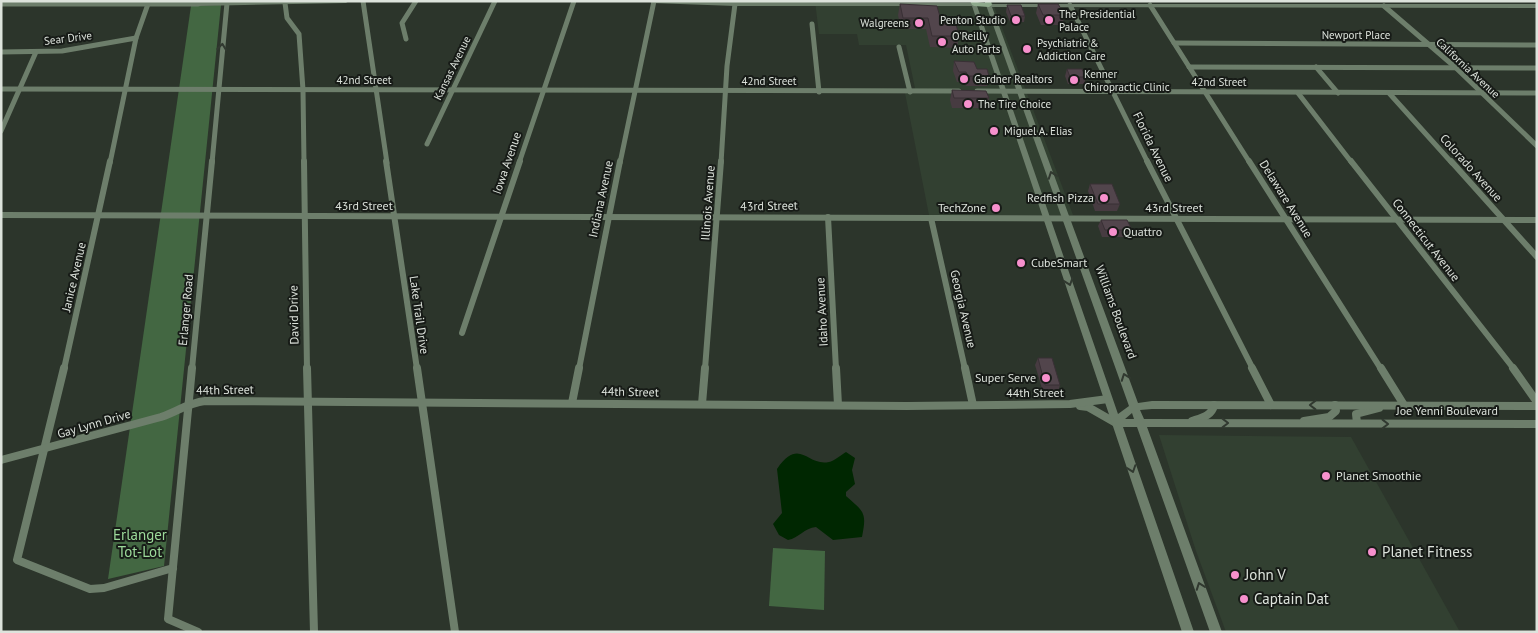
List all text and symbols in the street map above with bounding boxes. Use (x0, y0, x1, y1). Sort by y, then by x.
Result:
place label: The Presidential Palace (1059, 7, 1136, 34)
place label: Penton Studio (940, 13, 1006, 27)
marker: Penton Studio (1010, 14, 1022, 26)
marker: The Presidential Palace (1043, 14, 1055, 26)
place label: Walgreens (860, 16, 909, 30)
marker: Walgreens (913, 17, 925, 29)
street label: Sear Drive (43, 28, 93, 48)
street label: Newport Place (1322, 28, 1391, 42)
place label: O'Reilly Auto Parts (952, 29, 1001, 56)
street label: Kansas Avenue (430, 33, 474, 102)
street label: California Avenue (1433, 35, 1503, 101)
marker: O'Reilly Auto Parts (936, 36, 948, 48)
place label: Psychiatric & Addiction Care (1037, 36, 1106, 63)
one-way arrow (216, 42, 227, 50)
marker: Psychiatric & Addiction Care (1021, 43, 1033, 55)
place label: Kenner Chiropractic Clinic (1084, 67, 1170, 94)
place label: Gardner Realtors (974, 72, 1053, 86)
street label: 42nd Street (337, 73, 392, 87)
marker: Gardner Realtors (958, 73, 970, 85)
street label: 42nd Street (742, 74, 797, 88)
marker: Kenner Chiropractic Clinic (1068, 74, 1080, 86)
street label: 42nd Street (1192, 75, 1247, 89)
place label: The Tire Choice (978, 97, 1051, 111)
marker: The Tire Choice (962, 98, 974, 110)
street label: Florida Avenue (1130, 109, 1177, 184)
place label: Miguel A. Elias (1004, 124, 1073, 138)
marker: Miguel A. Elias (988, 125, 1000, 137)
street label: Iowa Avenue (489, 130, 524, 196)
street label: Colorado Avenue (1437, 131, 1506, 205)
street label: Delaware Avenue (1257, 157, 1316, 240)
street label: Indiana Avenue (585, 159, 616, 239)
street label: Illinois Avenue (697, 165, 718, 241)
one-way arrow (1048, 171, 1058, 180)
place label: Redfish Pizza (1027, 190, 1094, 205)
marker: Redfish Pizza (1098, 192, 1110, 204)
street label: Connecticut Avenue (1389, 195, 1463, 284)
street label: 43rd Street (740, 197, 798, 214)
street label: 43rd Street (335, 198, 393, 213)
place label: TechZone (938, 200, 986, 215)
street label: 43rd Street (1145, 200, 1203, 215)
marker: TechZone (990, 202, 1002, 214)
place label: Quattro (1123, 224, 1162, 239)
marker: Quattro (1107, 226, 1119, 238)
street label: Janice Avenue (58, 241, 89, 314)
place label: CubeSmart (1031, 255, 1087, 270)
marker: CubeSmart (1015, 257, 1027, 269)
street label: Williams Boulevard (1093, 263, 1140, 361)
street label: Georgia Avenue (947, 268, 980, 349)
street label: Erlanger Road (175, 274, 196, 346)
street label: Lake Trail Drive (407, 275, 432, 355)
street label: Idaho Avenue (812, 277, 831, 347)
one-way arrow (1063, 278, 1073, 286)
street label: David Drive (285, 285, 302, 345)
place label: Super Serve (975, 370, 1036, 385)
marker: Super Serve (1040, 372, 1052, 384)
one-way arrow (1121, 373, 1131, 382)
street label: 44th Street (196, 381, 254, 398)
street label: 44th Street (601, 383, 659, 400)
street label: 44th Street (1006, 385, 1064, 400)
one-way arrow (1309, 400, 1316, 410)
street label: Joe Yenni Boulevard (1395, 403, 1498, 418)
street label: Gay Lynn Drive (55, 406, 132, 441)
one-way arrow (1222, 418, 1230, 428)
one-way arrow (1382, 419, 1390, 429)
one-way arrow (1126, 465, 1136, 473)
place label: Planet Smoothie (1336, 468, 1421, 483)
marker: Planet Smoothie (1320, 470, 1332, 482)
park label: Erlanger Tot-Lot (113, 525, 167, 561)
place label: Planet Fitness (1382, 542, 1472, 561)
marker: Planet Fitness (1366, 546, 1378, 558)
place label: John V (1244, 565, 1286, 584)
marker: John V (1229, 569, 1241, 581)
one-way arrow (1196, 582, 1206, 591)
place label: Captain Dat (1254, 589, 1329, 608)
marker: Captain Dat (1238, 593, 1250, 605)

